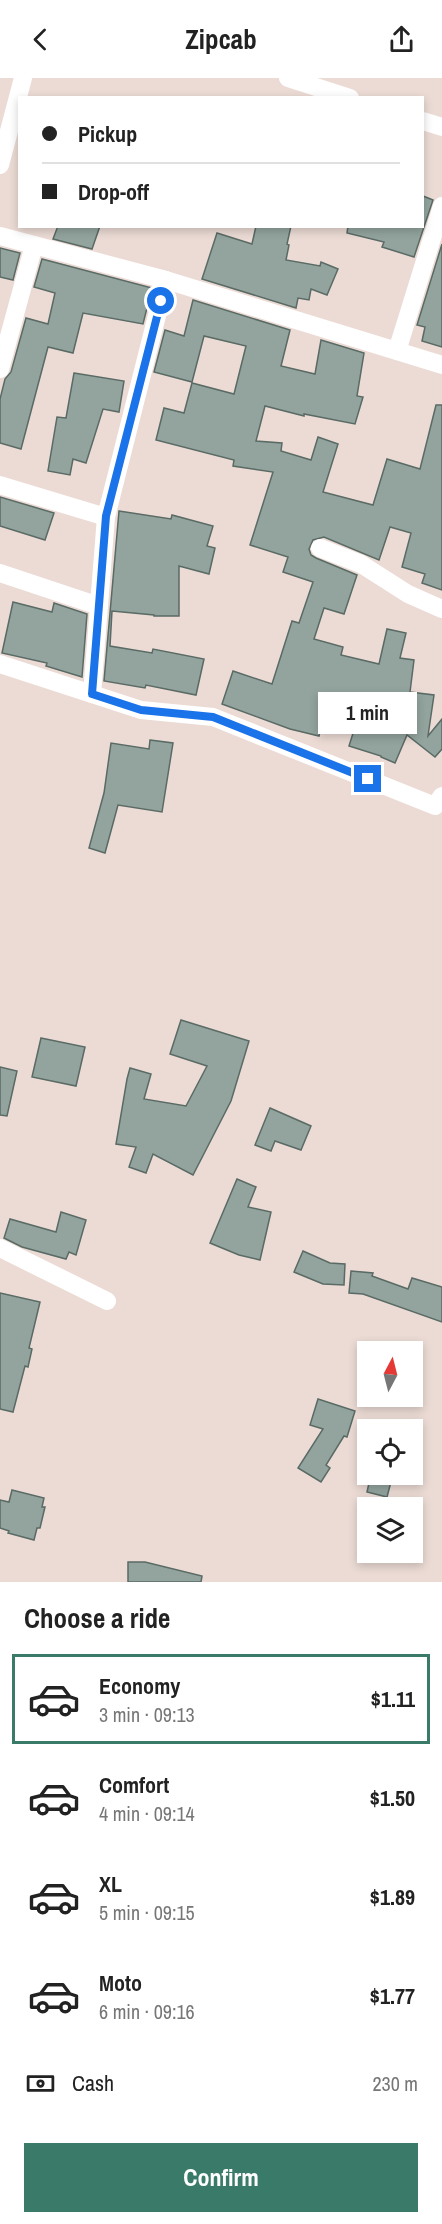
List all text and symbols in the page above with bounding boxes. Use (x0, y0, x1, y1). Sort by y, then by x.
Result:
text: Zipcab (185, 21, 257, 57)
icon: back (24, 23, 57, 56)
icon: share (385, 23, 418, 56)
text: Pickup (78, 119, 137, 149)
text: Drop-off (78, 177, 149, 207)
route start (147, 287, 174, 314)
callout: 1 min (318, 692, 418, 734)
text: 1 min (346, 699, 389, 726)
route end (354, 765, 381, 792)
north arrow (357, 1341, 423, 1407)
map controls (357, 1341, 423, 1563)
button: locate (357, 1419, 423, 1485)
button: layers (357, 1497, 423, 1563)
text: Choose a ride (24, 1600, 170, 1636)
text: Economy (99, 1671, 180, 1701)
icon: car (27, 1672, 81, 1726)
text: $1.11 (371, 1684, 415, 1714)
text: 3 min · 09:13 (99, 1701, 195, 1728)
text: Comfort (99, 1770, 169, 1800)
icon: car (27, 1771, 81, 1825)
text: $1.50 (370, 1783, 415, 1813)
text: 4 min · 09:14 (99, 1800, 195, 1827)
text: XL (99, 1869, 122, 1899)
icon: car (27, 1870, 81, 1924)
text: $1.89 (370, 1882, 415, 1912)
text: 5 min · 09:15 (99, 1899, 195, 1926)
text: Moto (99, 1968, 142, 1998)
icon: car (27, 1969, 81, 2023)
text: $1.77 (370, 1981, 415, 2011)
text: 6 min · 09:16 (99, 1998, 195, 2025)
icon: cash (24, 2067, 57, 2100)
text: Cash (72, 2068, 114, 2098)
text: 230 m (372, 2070, 418, 2097)
button: Confirm (24, 2143, 418, 2212)

